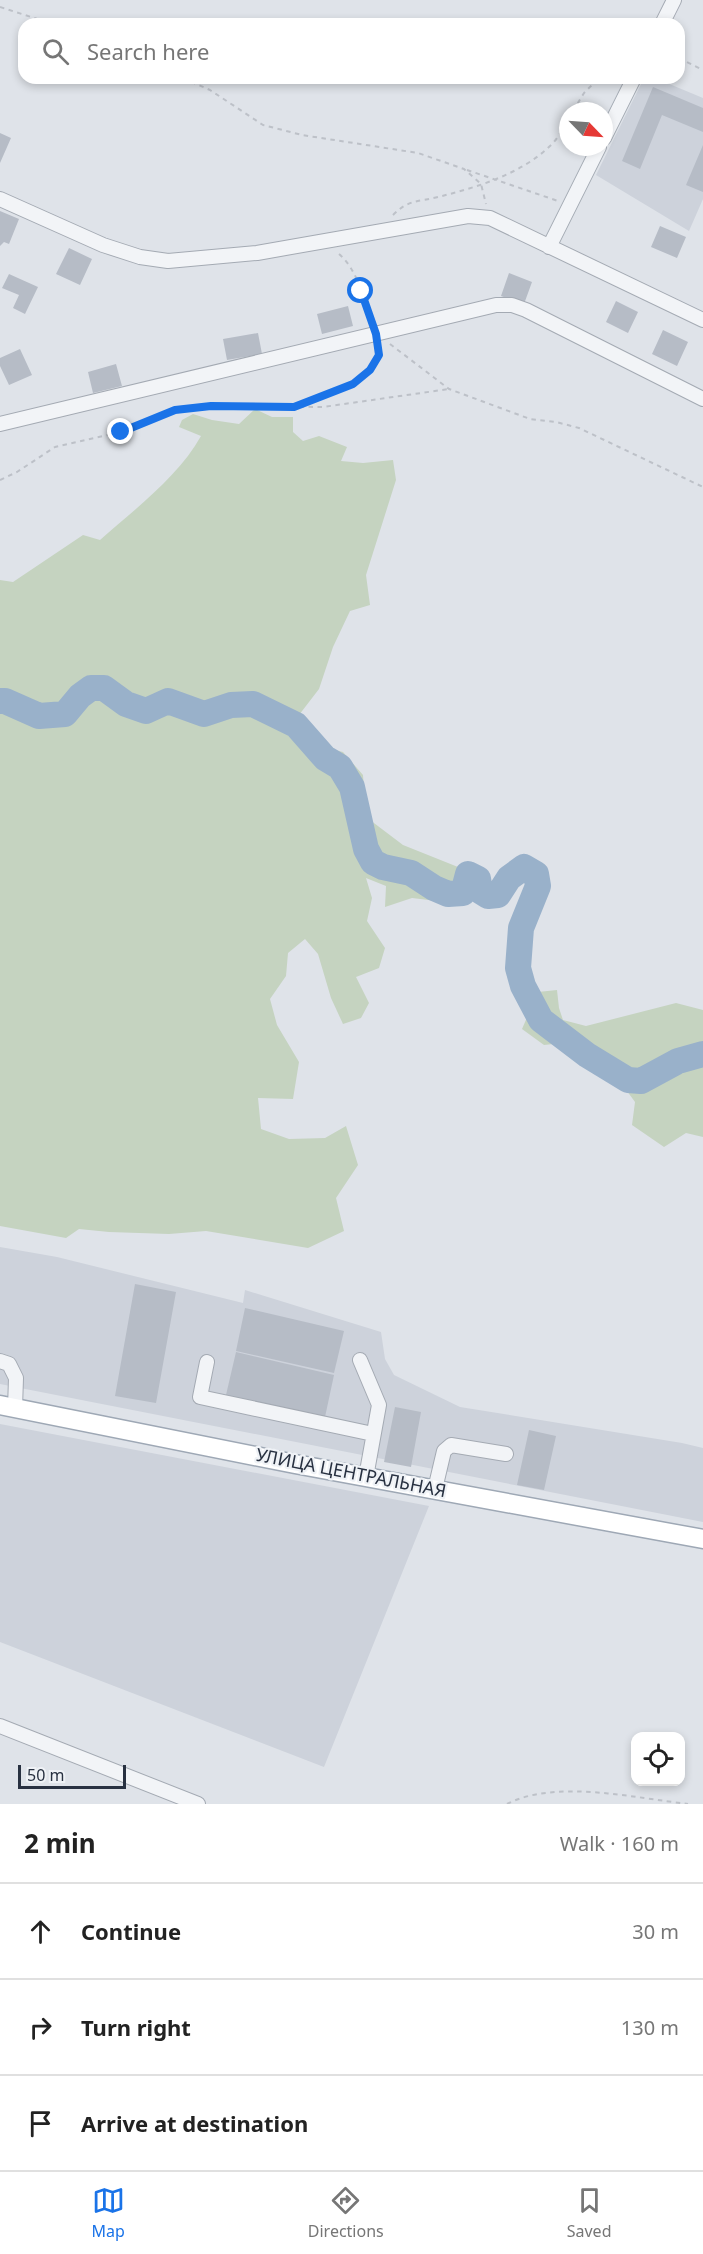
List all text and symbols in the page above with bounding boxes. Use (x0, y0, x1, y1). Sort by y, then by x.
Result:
search box (18, 18, 685, 84)
icon: search (39, 35, 72, 68)
text: Search here (87, 36, 209, 66)
north arrow (559, 102, 613, 156)
route start (347, 277, 373, 303)
route end (107, 418, 133, 444)
street label: УЛИЦА ЦЕНТРАЛЬНАЯ (254, 1442, 448, 1502)
map controls (631, 1732, 685, 1786)
button: locate (631, 1732, 685, 1786)
scale bar (18, 1762, 126, 1790)
text: 50 m (27, 1764, 64, 1786)
text: 2 min (24, 1825, 96, 1861)
text: Walk · 160 m (560, 1830, 679, 1857)
icon: ahead (24, 1915, 57, 1948)
text: Continue (81, 1916, 181, 1946)
text: 30 m (632, 1918, 679, 1945)
icon: right (24, 2011, 57, 2044)
text: Turn right (81, 2012, 191, 2042)
text: 130 m (621, 2014, 679, 2041)
icon: arrive (24, 2107, 57, 2140)
text: Arrive at destination (81, 2108, 308, 2138)
tab: Map (91, 2184, 125, 2242)
tab: Directions (308, 2184, 384, 2242)
tab: Saved (567, 2184, 611, 2242)

